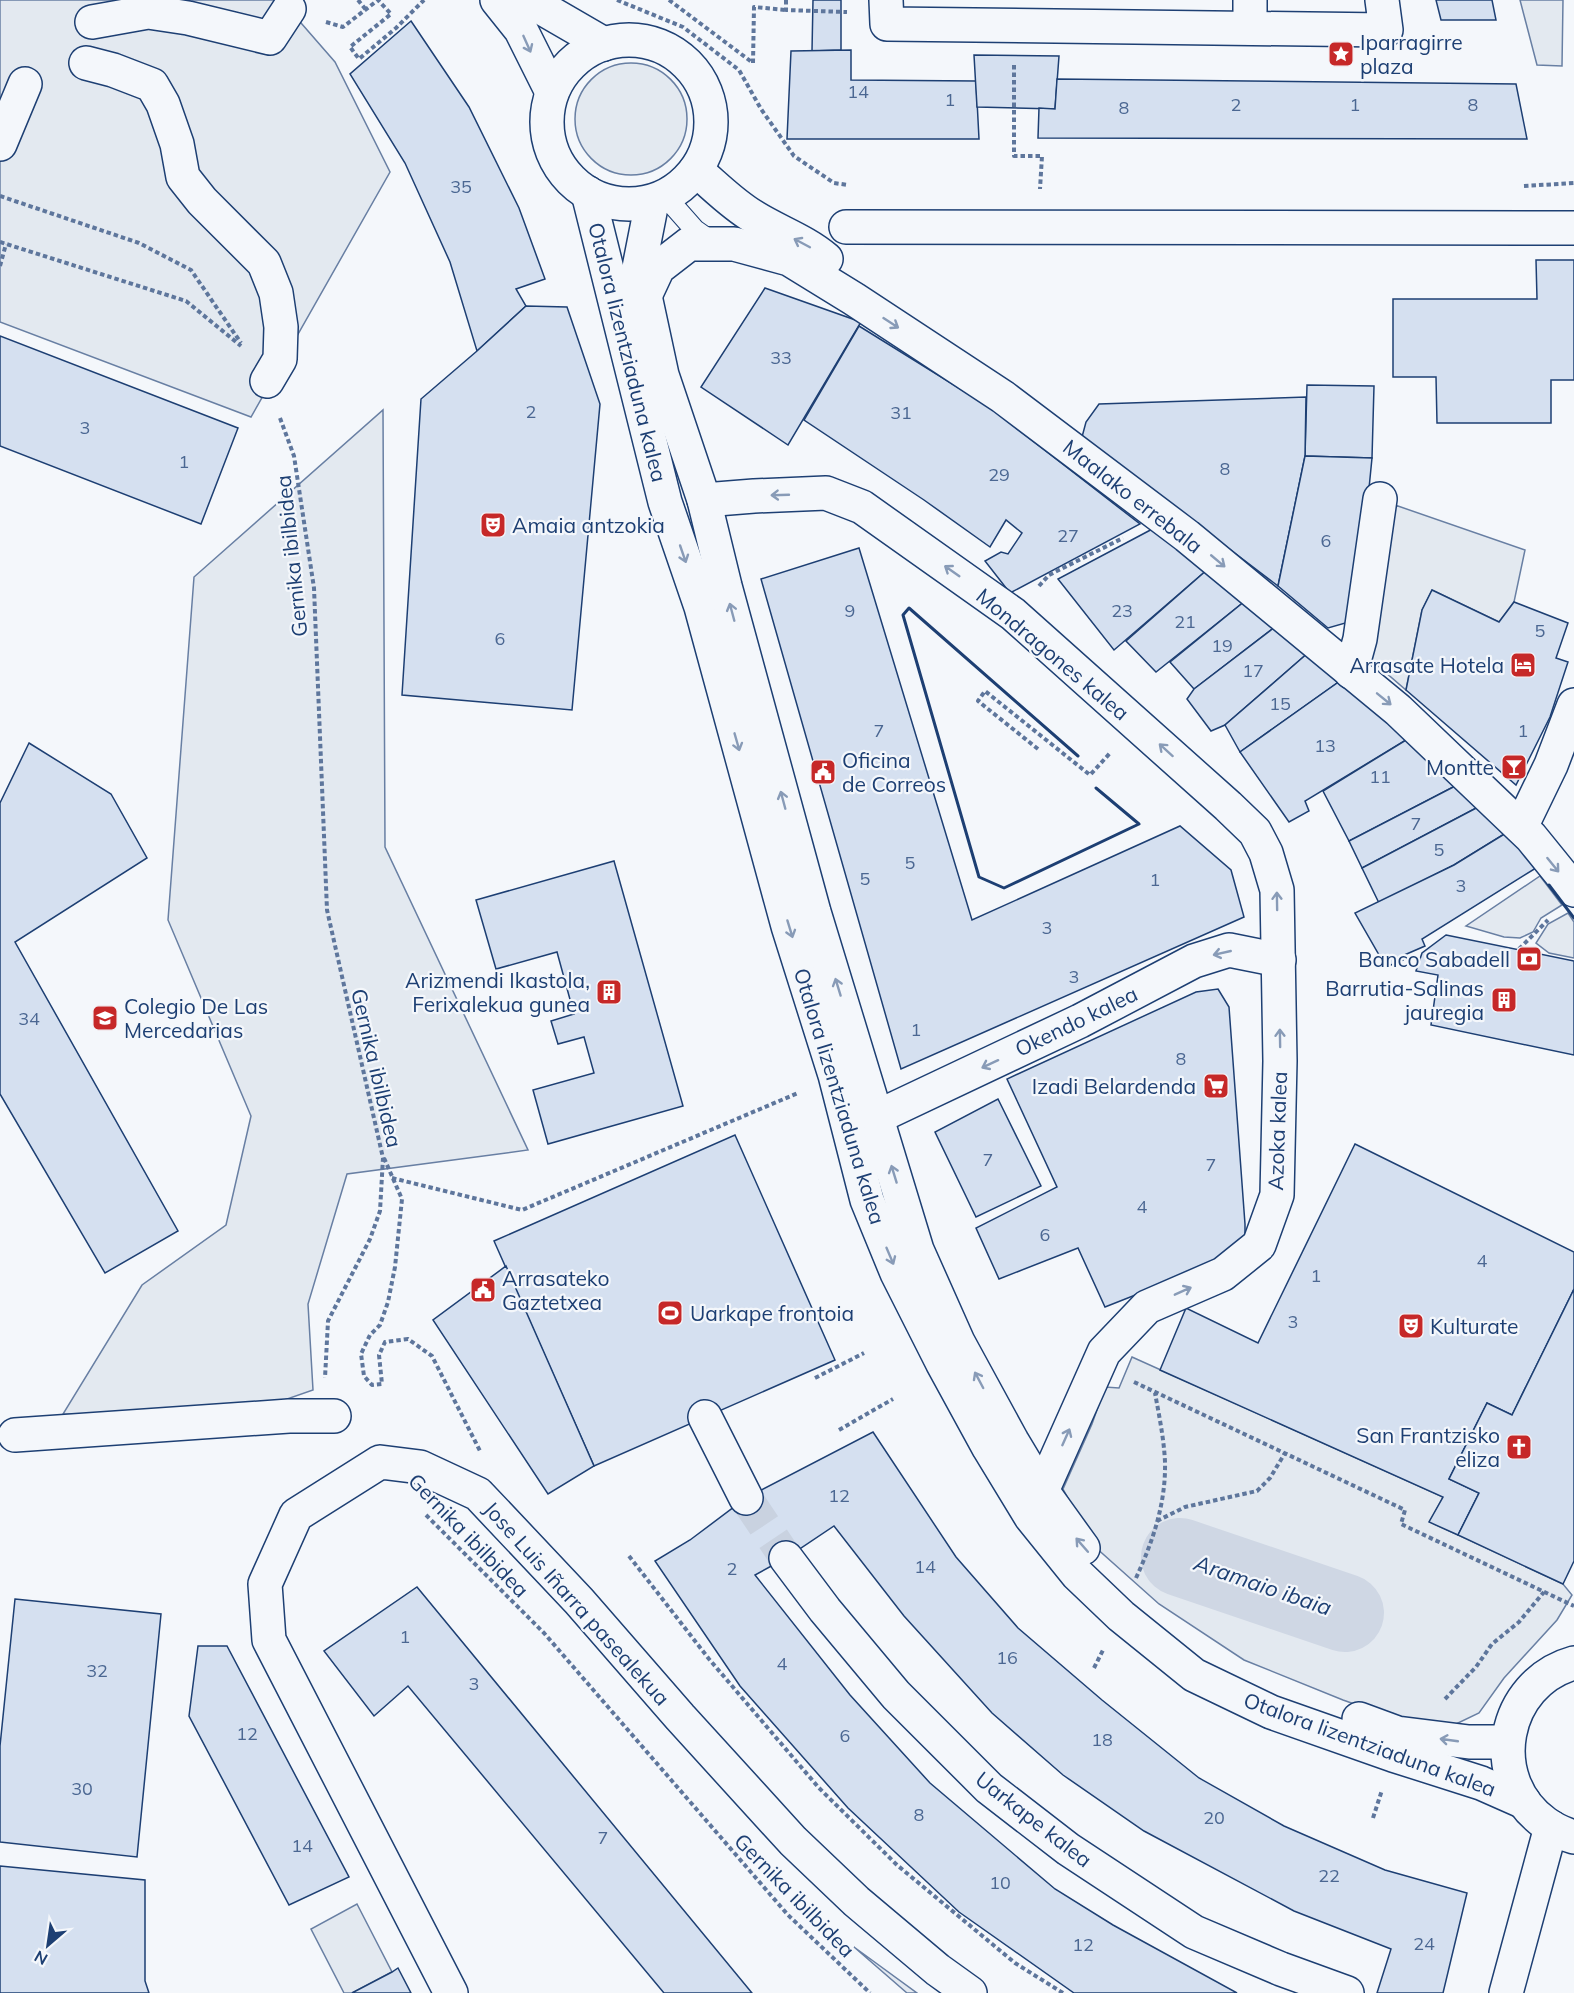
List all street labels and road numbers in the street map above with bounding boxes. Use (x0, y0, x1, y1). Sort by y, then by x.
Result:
street label: Otalora lizentziaduna kalea (583, 220, 673, 484)
street label: Maalako errebala (1058, 434, 1208, 558)
street label: Gernika ibilbidea (270, 474, 312, 638)
street label: Mondragones kalea (971, 582, 1135, 726)
street label: Otalora lizentziaduna kalea (789, 965, 891, 1227)
street label: Okendo kalea (1011, 980, 1141, 1062)
street label: Gernika ibilbidea (346, 986, 408, 1150)
street label: Azoka kalea (1262, 1071, 1292, 1191)
street label: Gernika ibilbidea (403, 1468, 535, 1602)
street label: Jose Luis Iñarra pasealekua (478, 1496, 676, 1710)
street label: Otalora lizentziaduna kalea (1240, 1686, 1500, 1802)
street label: Uarkape kalea (971, 1765, 1097, 1873)
street label: Gernika ibilbidea (729, 1828, 861, 1962)

